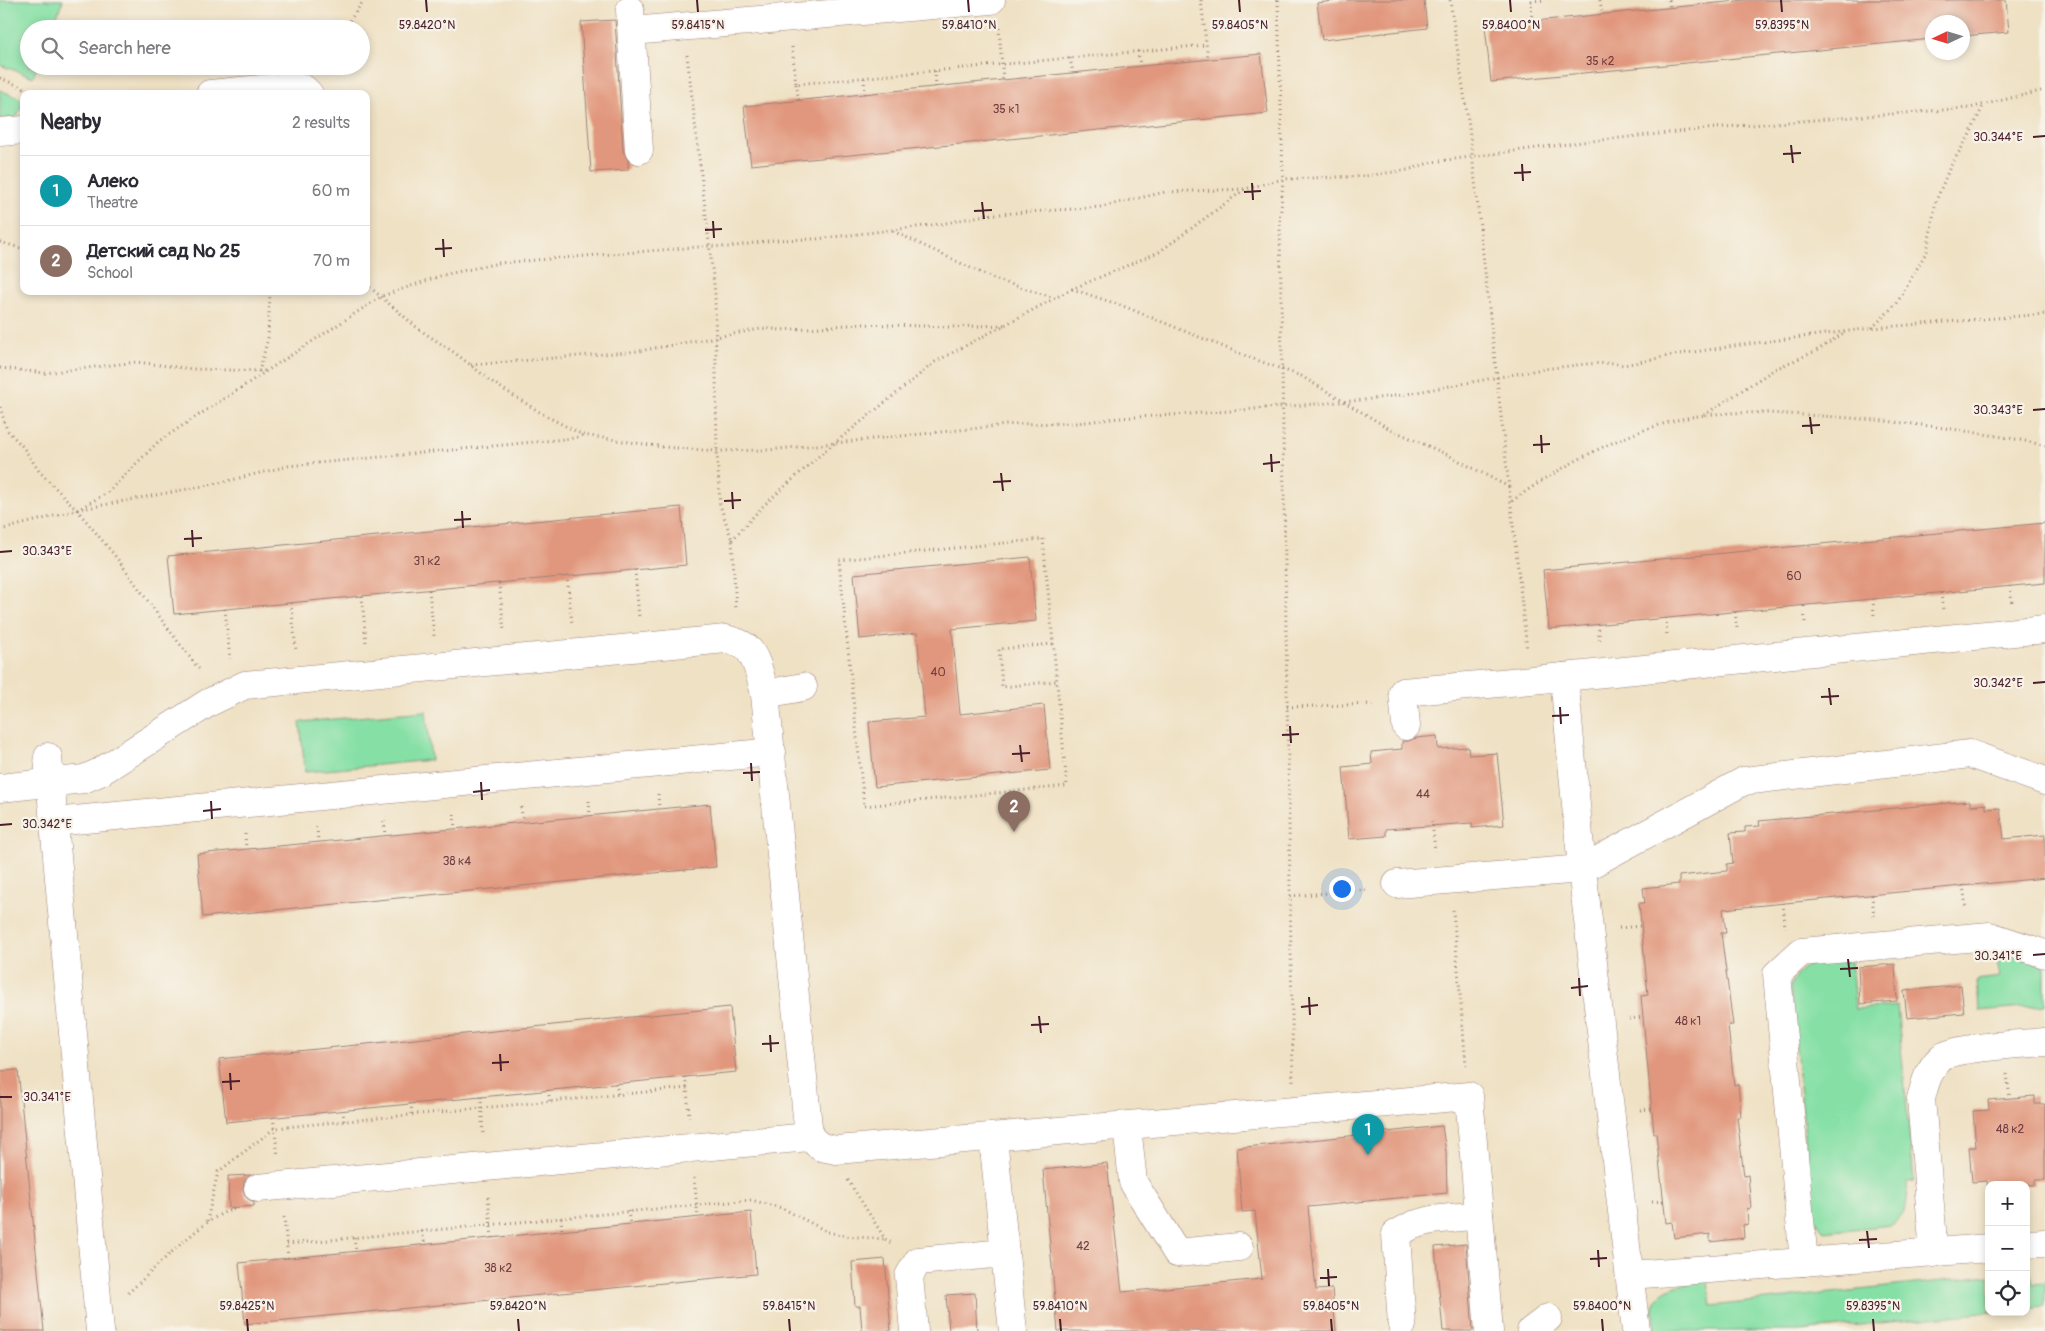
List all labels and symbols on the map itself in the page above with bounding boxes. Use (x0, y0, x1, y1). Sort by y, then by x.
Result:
north arrow (1925, 15, 1970, 60)
text: 59.8420°N (399, 18, 455, 33)
text: 59.8415°N (672, 18, 724, 33)
text: 59.8410°N (942, 18, 996, 33)
text: 59.8405°N (1212, 18, 1268, 33)
text: 59.8400°N (1482, 18, 1540, 33)
text: 59.8395°N (1755, 18, 1809, 33)
house number: 35 к2 (1586, 54, 1615, 69)
house number: 35 к1 (993, 102, 1019, 117)
text: 30.344°E (1973, 130, 2023, 145)
text: 30.343°E (1973, 403, 2023, 418)
text: 30.343°E (22, 544, 72, 559)
house number: 31 к2 (414, 554, 441, 569)
house number: 60 (1786, 569, 1802, 584)
house number: 40 (930, 665, 946, 680)
text: 30.342°E (1973, 676, 2023, 691)
house number: 44 (1416, 787, 1430, 802)
pin: 2 (998, 791, 1030, 832)
text: 30.342°E (22, 817, 72, 832)
house number: 38 к4 (443, 854, 471, 869)
your location (1329, 876, 1355, 902)
text: 30.341°E (1974, 949, 2022, 964)
house number: 48 к1 (1675, 1014, 1701, 1029)
text: 30.341°E (23, 1090, 71, 1105)
pin: 1 (1352, 1114, 1384, 1155)
house number: 48 к2 (1996, 1122, 2025, 1137)
house number: 42 (1076, 1239, 1090, 1254)
house number: 38 к2 (484, 1261, 512, 1276)
text: 59.8425°N (220, 1299, 274, 1314)
text: 59.8420°N (490, 1299, 546, 1314)
text: 59.8415°N (763, 1299, 815, 1314)
text: 59.8410°N (1033, 1299, 1087, 1314)
text: 59.8405°N (1303, 1299, 1359, 1314)
text: 59.8400°N (1573, 1299, 1631, 1314)
text: 59.8395°N (1846, 1299, 1900, 1314)

